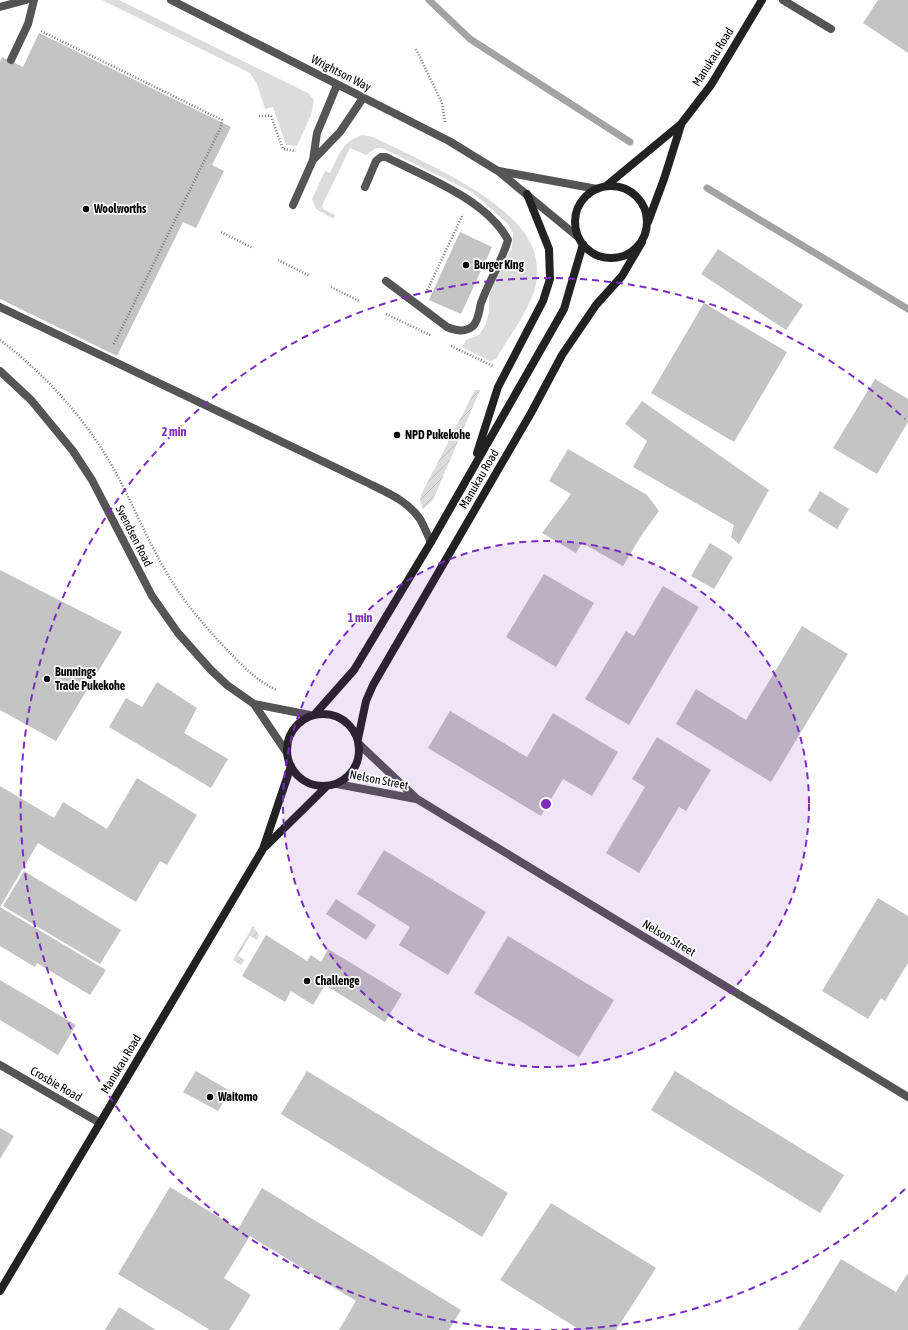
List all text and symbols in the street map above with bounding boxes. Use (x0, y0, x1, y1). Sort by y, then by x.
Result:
street label: Manukau Road (689, 25, 737, 89)
street label: Wrightson Way (309, 52, 373, 94)
place label: Woolworths (93, 202, 147, 216)
marker: Woolworths (81, 204, 91, 214)
place label: Burger King (474, 258, 525, 272)
marker: Burger King (461, 260, 471, 270)
text: 2 min (162, 425, 186, 439)
place label: NPD Pukekohe (405, 428, 471, 442)
marker: NPD Pukekohe (392, 430, 402, 440)
street label: Manukau Road (456, 447, 502, 511)
street label: Svendsen Road (113, 503, 155, 569)
text: 1 min (348, 611, 372, 625)
place label: Bunnings Trade Pukekohe (55, 665, 126, 693)
marker: Bunnings Trade Pukekohe (42, 674, 52, 684)
street label: Nelson Street (349, 767, 410, 793)
centre of rings (539, 797, 553, 811)
street label: Nelson Street (640, 917, 699, 960)
place label: Challenge (315, 974, 360, 988)
marker: Challenge (302, 976, 312, 986)
street label: Manukau Road (98, 1032, 144, 1096)
street label: Crosbie Road (28, 1064, 84, 1104)
place label: Waitomo (217, 1090, 258, 1104)
marker: Waitomo (205, 1092, 215, 1102)

